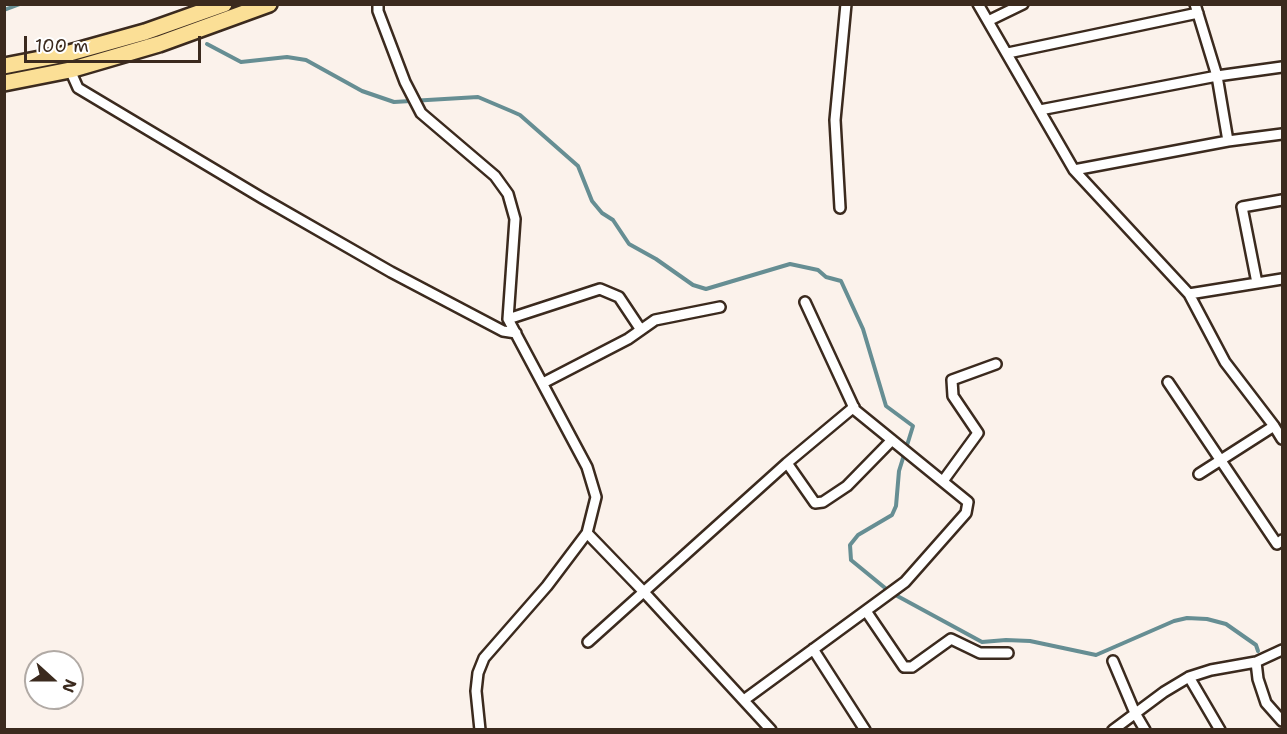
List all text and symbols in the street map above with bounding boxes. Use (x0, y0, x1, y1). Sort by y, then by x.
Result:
scale bar (27, 24, 204, 62)
text: 100 m (35, 34, 89, 58)
north arrow (24, 650, 84, 710)
text: N (57, 676, 81, 696)

